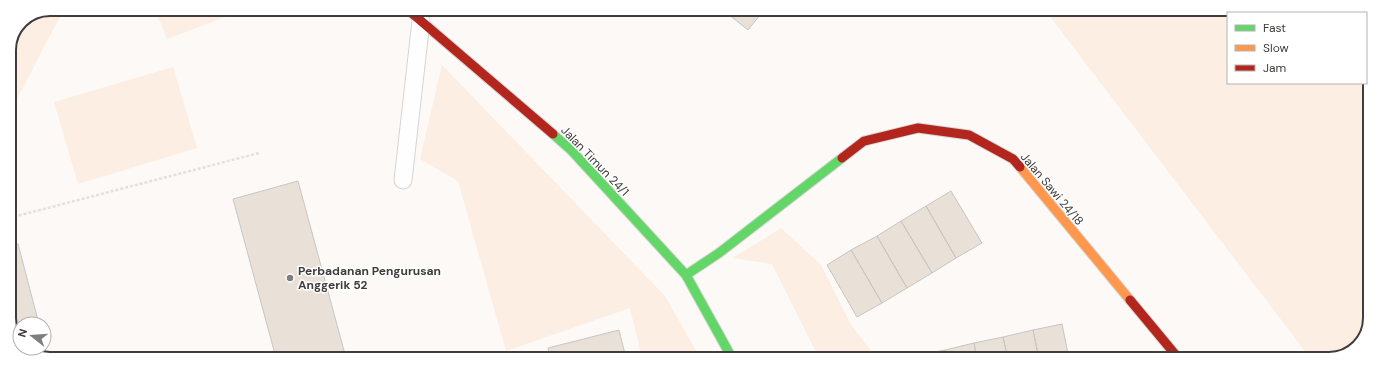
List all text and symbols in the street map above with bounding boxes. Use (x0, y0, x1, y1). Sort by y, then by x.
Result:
legend (1227, 12, 1367, 84)
text: Fast (1263, 20, 1286, 36)
text: Slow (1263, 40, 1289, 56)
text: Jam (1263, 60, 1286, 76)
street label: Jalan Timun 24/1 (557, 123, 633, 199)
street label: Jalan Sawi 24/18 (1017, 149, 1087, 229)
place label: Perbadanan Pengurusan Anggerik 52 (298, 263, 441, 293)
marker: Perbadanan Pengurusan Anggerik 52 (285, 273, 295, 283)
north arrow (12, 316, 52, 356)
text: N (15, 327, 30, 339)

